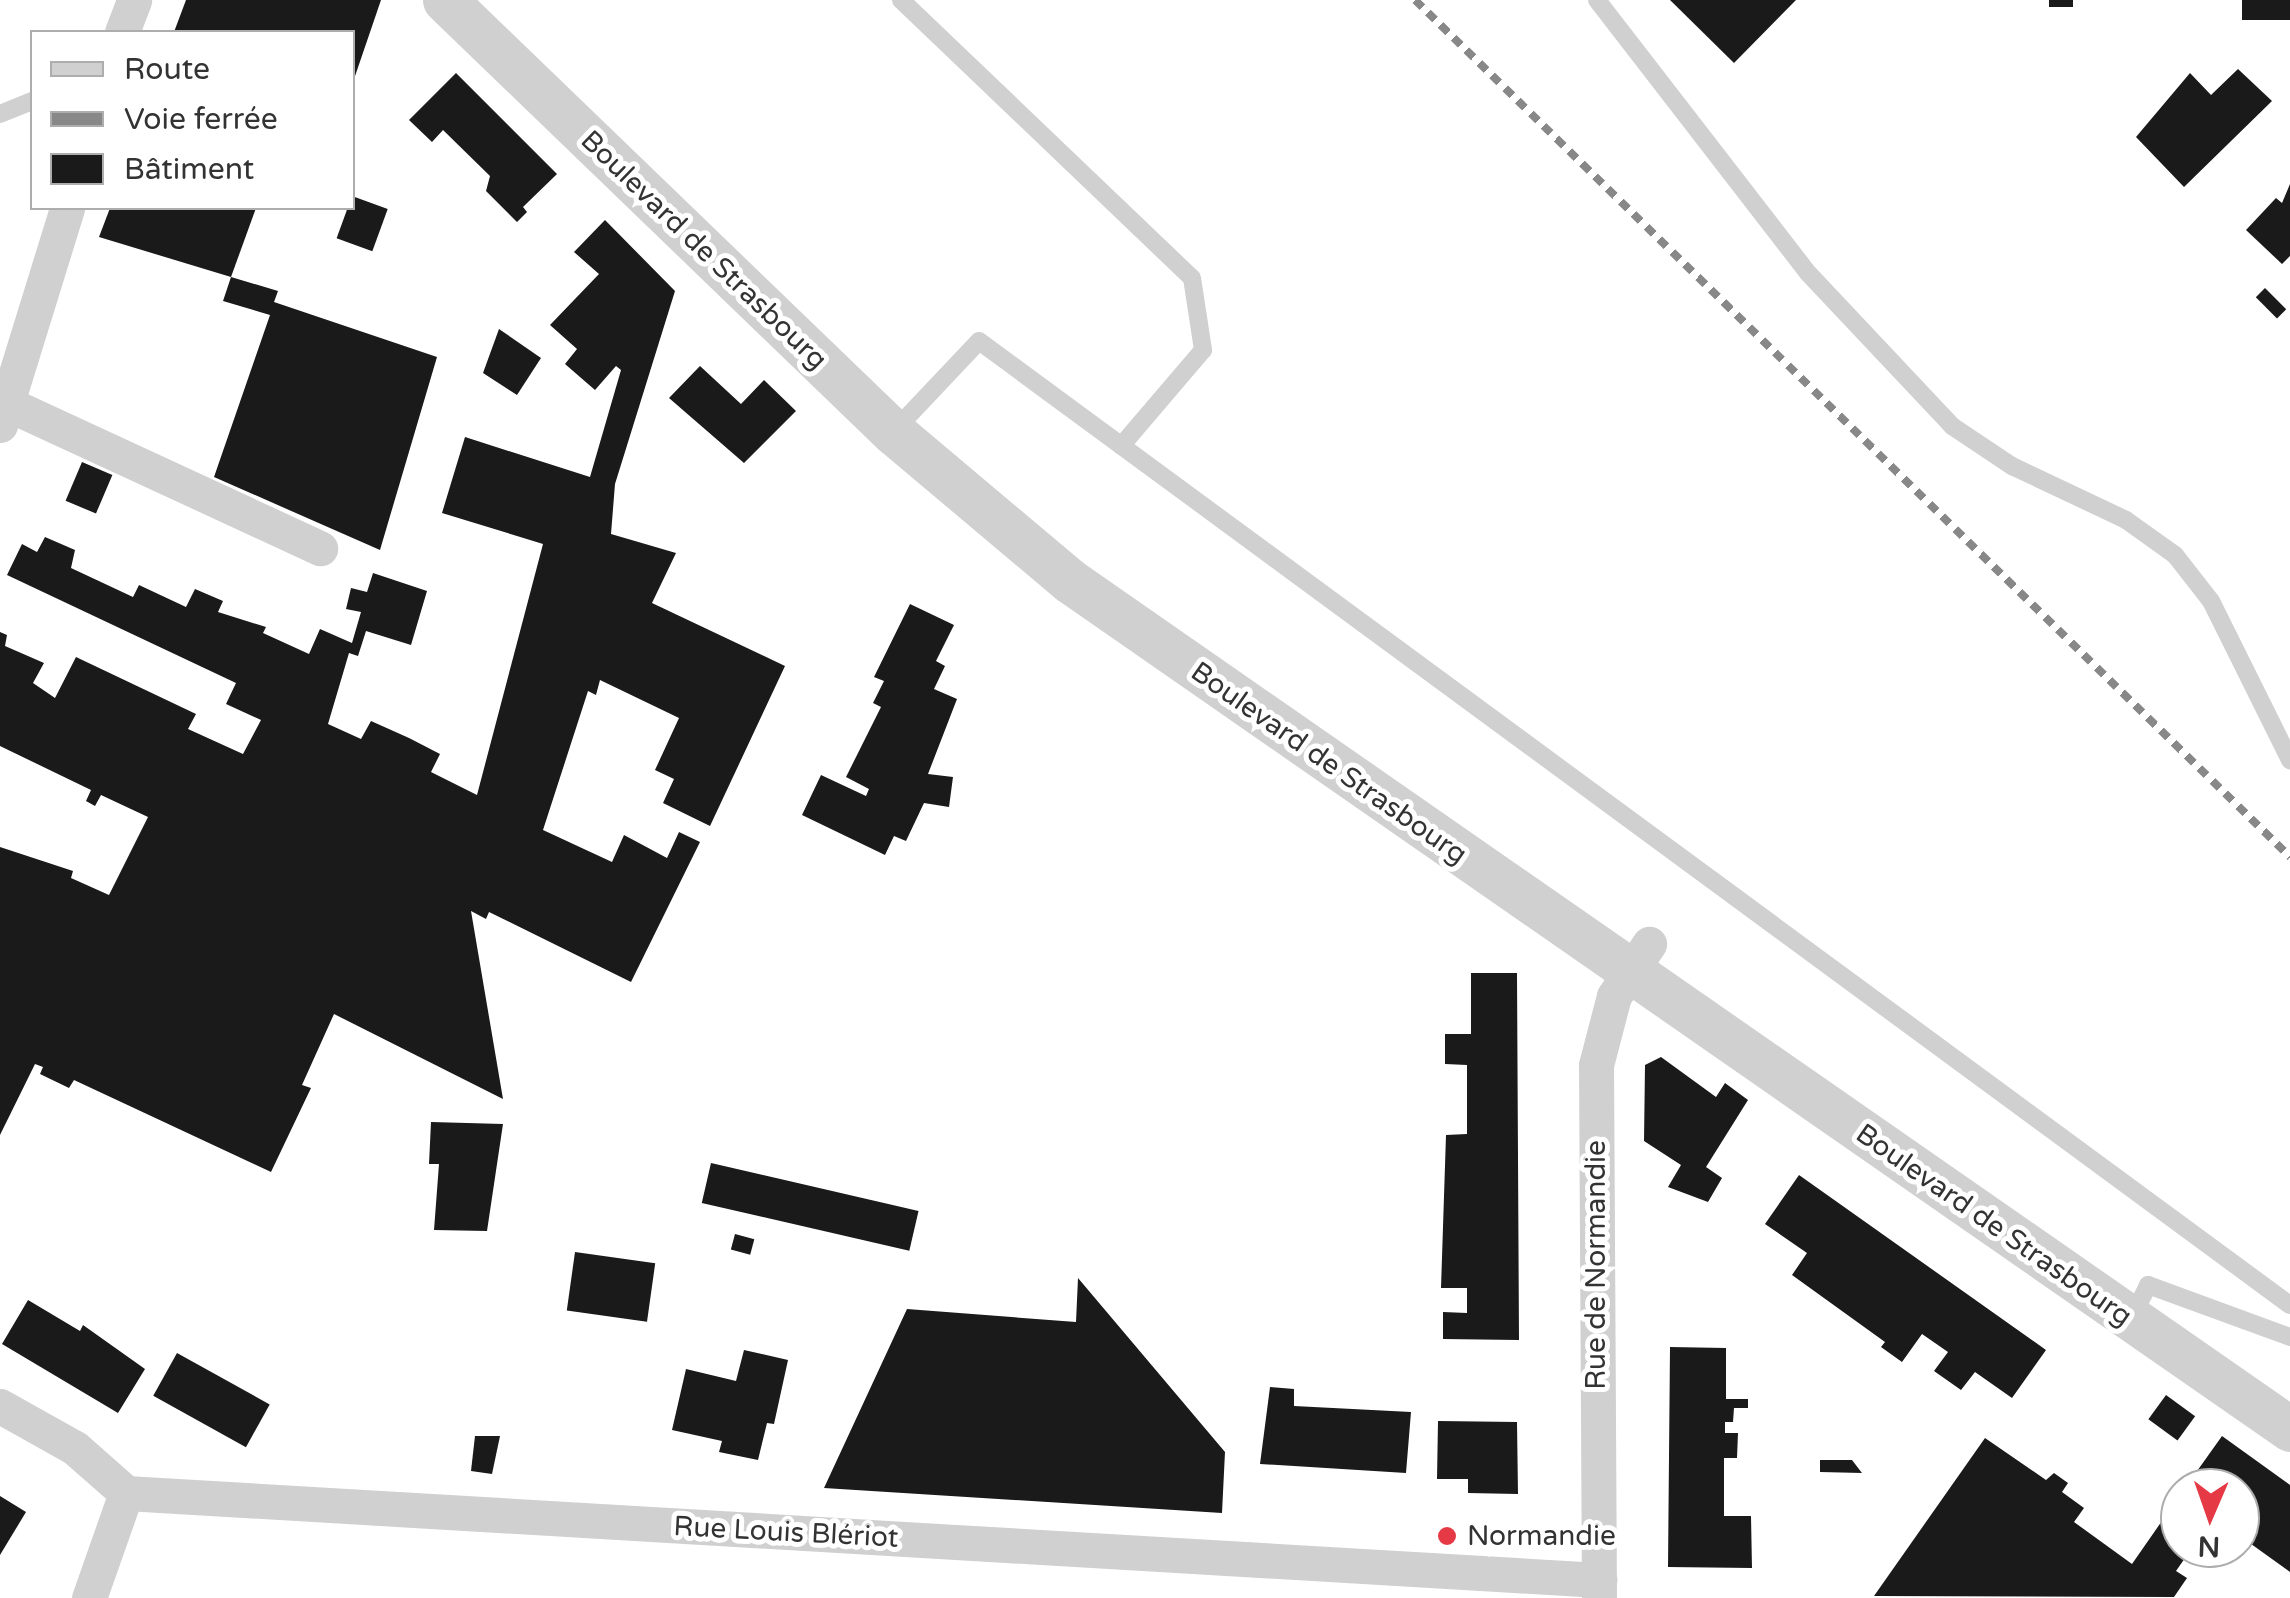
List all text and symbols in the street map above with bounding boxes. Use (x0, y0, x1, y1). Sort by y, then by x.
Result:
legend (30, 30, 355, 210)
text: Route (124, 51, 210, 88)
text: Voie ferrée (124, 101, 278, 138)
street label: Boulevard de Strasbourg (574, 123, 834, 377)
text: Bâtiment (124, 151, 254, 188)
street label: Boulevard de Strasbourg (1184, 655, 1474, 871)
street label: Boulevard de Strasbourg (1849, 1117, 2139, 1333)
street label: Rue de Normandie (1579, 1140, 1613, 1390)
north arrow (2160, 1468, 2260, 1568)
street label: Rue Louis Blériot (673, 1509, 899, 1555)
place label: Normandie (1467, 1519, 1616, 1553)
marker: Normandie (1436, 1525, 1458, 1547)
text: N (2197, 1529, 2221, 1563)

